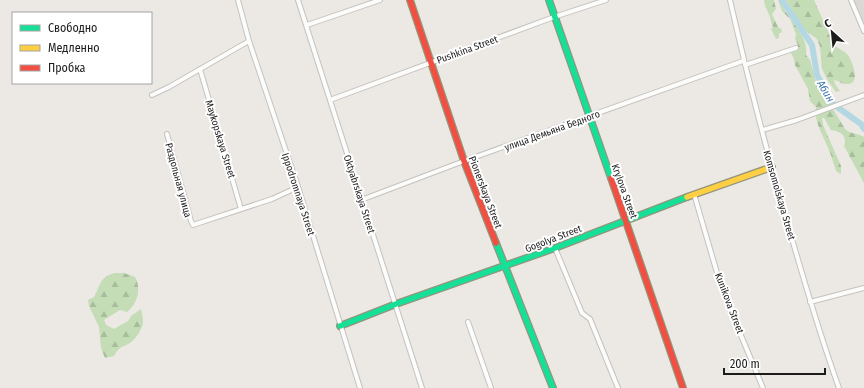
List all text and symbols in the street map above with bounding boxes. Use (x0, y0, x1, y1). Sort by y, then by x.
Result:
legend (12, 12, 152, 84)
north arrow (812, 12, 852, 52)
text: С (822, 16, 833, 31)
text: Свободно (48, 21, 97, 35)
street label: Pushkina Street (435, 33, 500, 67)
text: Медленно (48, 41, 100, 55)
text: Пробка (48, 61, 86, 75)
water label: Абин (814, 77, 837, 105)
street label: Maykopskaya Street (202, 99, 238, 181)
street label: улица Демьяна Бедного (503, 108, 602, 154)
street label: Раздольная улица (162, 142, 194, 219)
street label: Komsomolskaya Street (760, 149, 798, 242)
street label: Ippodromnaya Street (279, 151, 317, 238)
street label: Oktyabrskaya Street (341, 154, 378, 236)
street label: Pionerskaya Street (466, 155, 505, 231)
street label: Krylova Street (609, 162, 640, 221)
street label: Gogolya Street (523, 222, 584, 255)
street label: Kunikova Street (712, 271, 746, 336)
scale bar (724, 350, 825, 376)
text: 200 m (730, 357, 760, 371)

